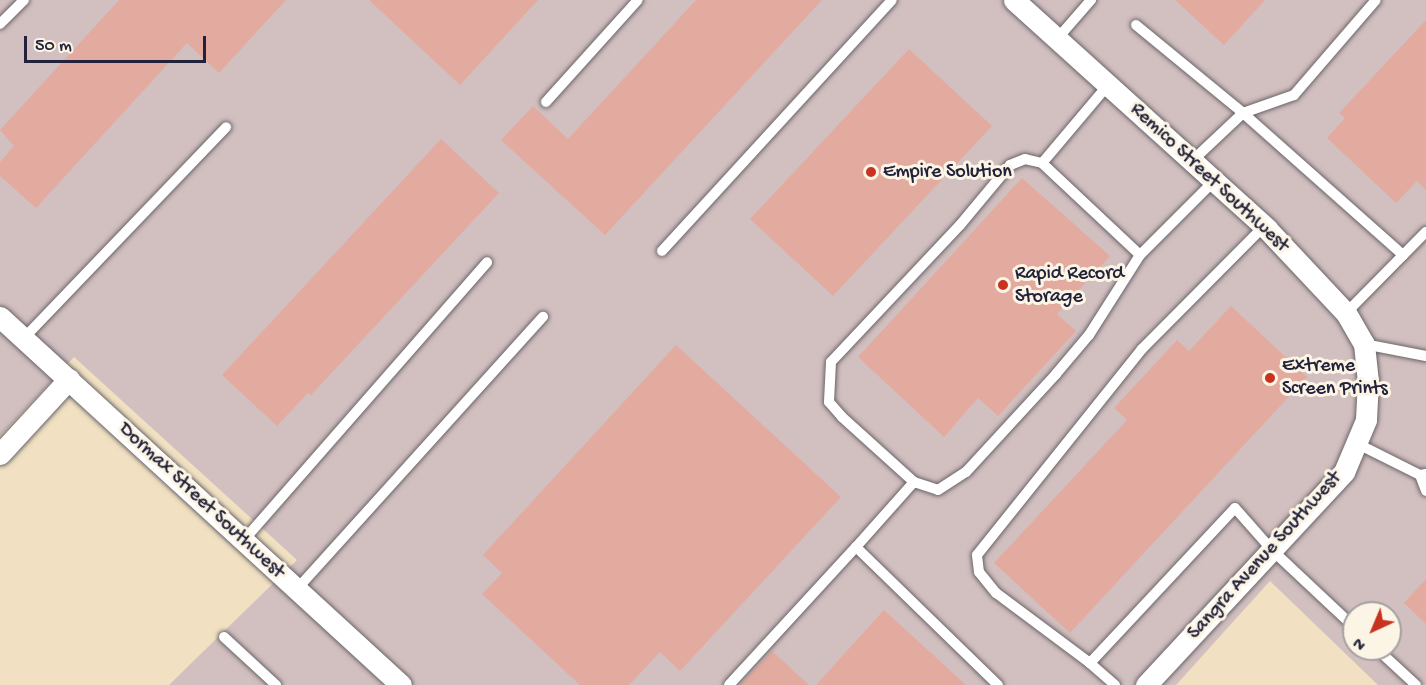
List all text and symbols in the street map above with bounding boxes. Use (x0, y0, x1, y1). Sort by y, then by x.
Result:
scale bar (27, 24, 208, 62)
text: 50 m (35, 36, 72, 57)
street label: Remico Street Southwest (1125, 98, 1293, 258)
place label: Empire Solution (883, 160, 1012, 184)
marker: Empire Solution (864, 165, 878, 179)
place label: Rapid Record Storage (1015, 262, 1124, 309)
marker: Rapid Record Storage (996, 278, 1010, 292)
place label: Extreme Screen Prints (1282, 354, 1388, 401)
marker: Extreme Screen Prints (1263, 371, 1277, 385)
street label: Dormax Street Southwest (113, 418, 289, 584)
street label: Sangra Avenue Southwest (1183, 467, 1347, 645)
north arrow (1342, 601, 1402, 661)
text: N (1350, 632, 1371, 653)

